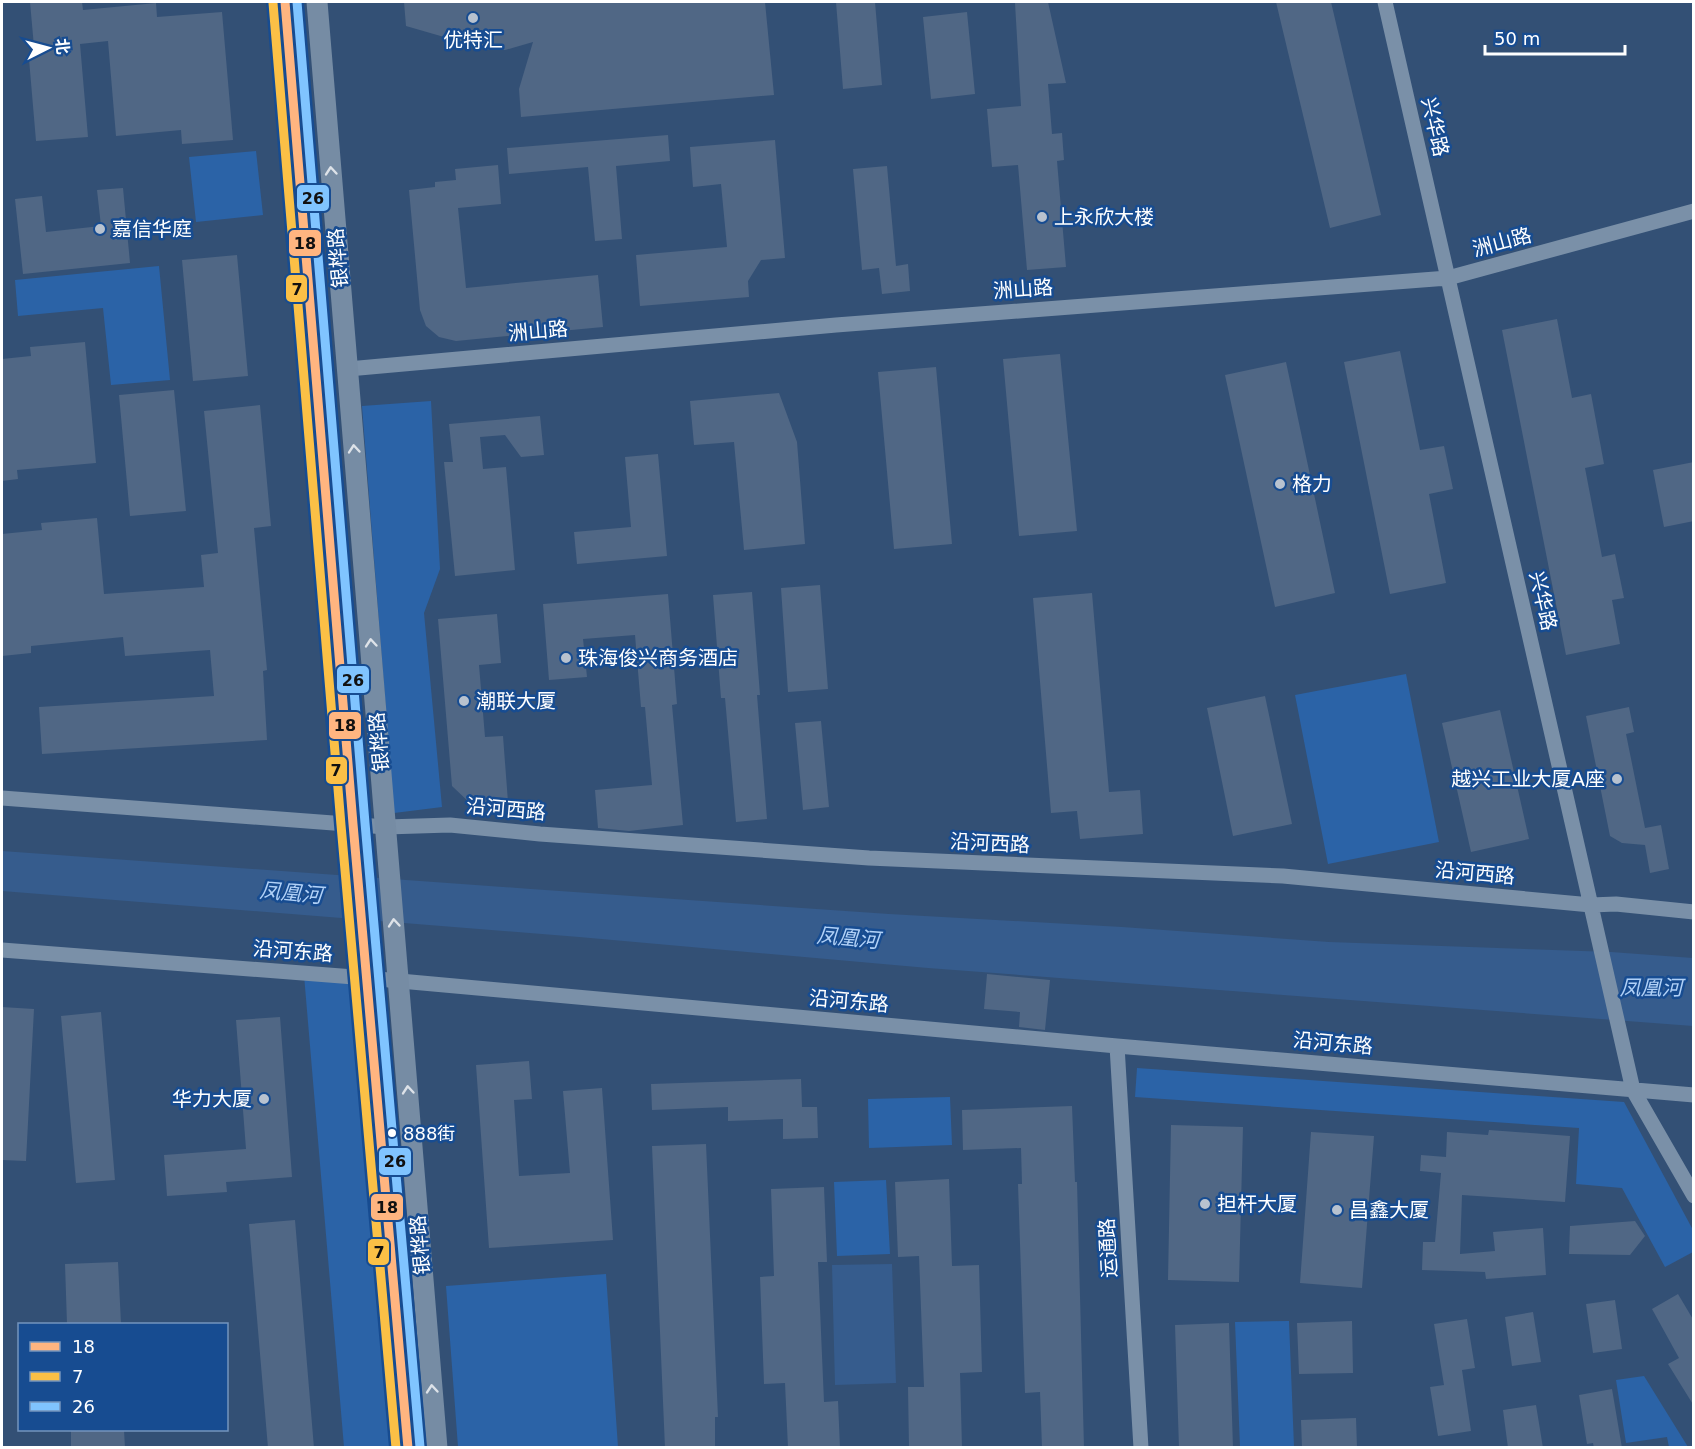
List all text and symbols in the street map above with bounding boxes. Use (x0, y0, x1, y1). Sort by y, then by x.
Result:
marker: 优特汇 (466, 11, 480, 25)
north arrow (18, 18, 78, 78)
scale bar (1485, 18, 1624, 56)
place label: 优特汇 (443, 28, 503, 52)
text: 50 m (1494, 28, 1540, 49)
text: 北 (52, 38, 73, 55)
street label: 兴华路 (1417, 95, 1453, 159)
one-way arrow (325, 167, 338, 176)
line badge: 26 (296, 184, 330, 212)
text: 26 (302, 189, 324, 208)
place label: 上永欣大楼 (1054, 205, 1154, 229)
marker: 上永欣大楼 (1035, 210, 1049, 224)
place label: 嘉信华庭 (112, 217, 192, 241)
marker: 嘉信华庭 (93, 222, 107, 236)
street label: 洲山路 (1470, 223, 1534, 261)
street label: 银桦路 (323, 227, 353, 289)
line badge: 18 (288, 229, 322, 257)
text: 18 (294, 234, 316, 253)
line badge: 7 (285, 274, 308, 303)
street label: 洲山路 (992, 275, 1054, 303)
text: 7 (291, 280, 303, 299)
street label: 洲山路 (507, 316, 569, 346)
one-way arrow (348, 445, 361, 454)
place label: 格力 (1292, 472, 1332, 496)
marker: 格力 (1273, 477, 1287, 491)
street label: 兴华路 (1525, 569, 1561, 633)
one-way arrow (365, 639, 378, 648)
place label: 珠海俊兴商务酒店 (578, 646, 738, 670)
marker: 珠海俊兴商务酒店 (559, 651, 573, 665)
line badge: 26 (336, 665, 370, 694)
text: 26 (342, 671, 364, 690)
place label: 潮联大厦 (476, 689, 556, 713)
marker: 潮联大厦 (457, 694, 471, 708)
line badge: 18 (328, 711, 362, 740)
street label: 银桦路 (364, 711, 394, 773)
text: 18 (334, 716, 356, 735)
line badge: 7 (325, 756, 348, 785)
text: 7 (330, 761, 342, 780)
place label: 越兴工业大厦A座 (1451, 767, 1605, 791)
marker: 越兴工业大厦A座 (1610, 772, 1624, 786)
street label: 沿河西路 (465, 794, 547, 824)
street label: 沿河西路 (949, 829, 1031, 857)
street label: 沿河西路 (1434, 858, 1516, 888)
water label: 凤凰河 (259, 878, 327, 908)
one-way arrow (388, 919, 401, 928)
water label: 凤凰河 (816, 923, 884, 953)
street label: 沿河东路 (252, 936, 334, 966)
water label: 凤凰河 (1620, 976, 1686, 1000)
street label: 沿河东路 (808, 986, 890, 1016)
street label: 沿河东路 (1292, 1028, 1374, 1058)
one-way arrow (402, 1086, 415, 1095)
place label: 华力大厦 (172, 1087, 252, 1111)
marker: 华力大厦 (257, 1092, 271, 1106)
place label: 888街 (403, 1123, 455, 1144)
marker: 888街 (386, 1127, 398, 1139)
line badge: 26 (378, 1147, 412, 1176)
text: 26 (384, 1152, 406, 1171)
place label: 担杆大厦 (1217, 1192, 1297, 1216)
line badge: 18 (370, 1193, 404, 1221)
marker: 担杆大厦 (1198, 1197, 1212, 1211)
text: 18 (376, 1198, 398, 1217)
place label: 昌鑫大厦 (1349, 1198, 1429, 1222)
marker: 昌鑫大厦 (1330, 1203, 1344, 1217)
street label: 银桦路 (405, 1214, 435, 1276)
street label: 运通路 (1094, 1217, 1122, 1279)
line badge: 7 (367, 1238, 390, 1266)
text: 7 (373, 1243, 385, 1262)
legend (18, 1323, 228, 1431)
text: 18 (72, 1336, 95, 1357)
text: 7 (72, 1366, 83, 1387)
one-way arrow (426, 1385, 439, 1394)
text: 26 (72, 1396, 95, 1417)

